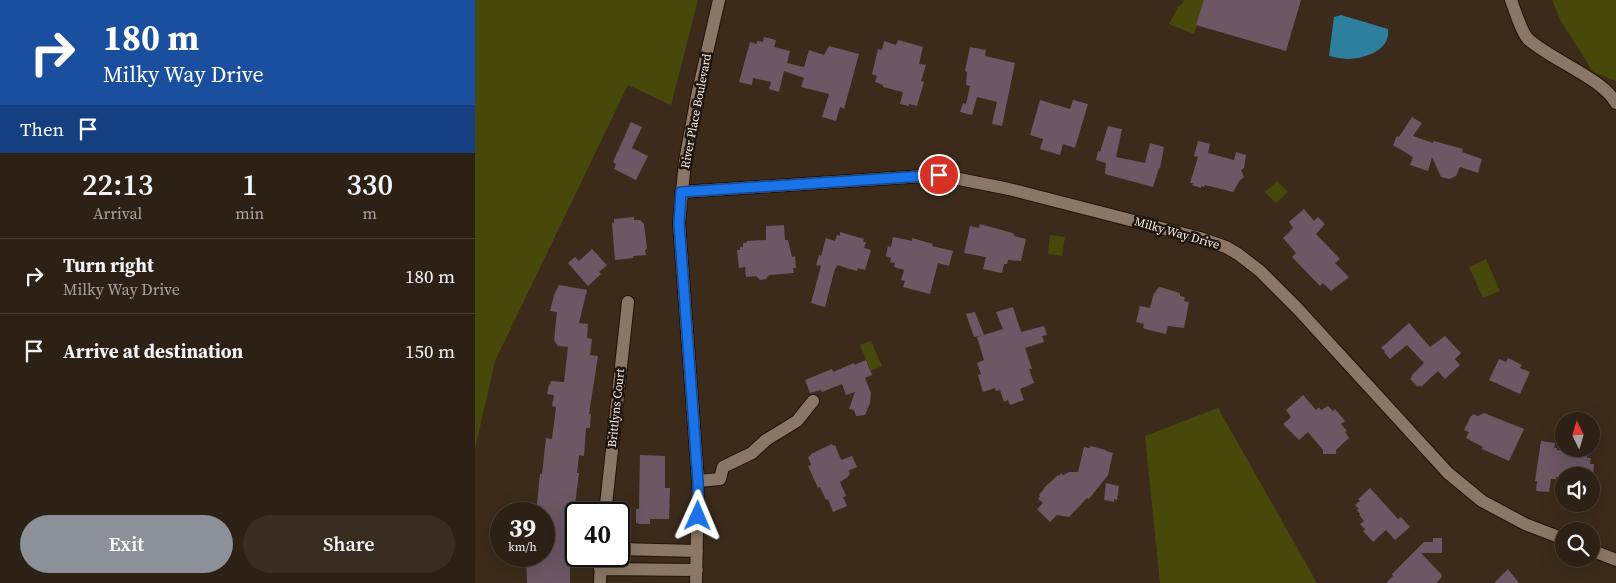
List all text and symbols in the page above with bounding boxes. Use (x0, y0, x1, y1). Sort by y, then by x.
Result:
text: 180 m (103, 14, 199, 62)
icon: right (20, 20, 85, 85)
street label: River Place Boulevard (677, 52, 715, 170)
text: Milky Way Drive (103, 59, 264, 89)
icon: arrive (74, 115, 102, 143)
text: Then (20, 116, 64, 142)
pin (918, 154, 960, 196)
icon: arrive (925, 161, 953, 189)
text: 22:13 (82, 164, 153, 205)
text: 1 (242, 164, 258, 205)
text: 330 (346, 164, 393, 205)
text: Arrival (93, 202, 142, 224)
text: min (235, 202, 264, 224)
text: m (362, 202, 377, 224)
street label: Milky Way Drive (1133, 213, 1221, 253)
text: Turn right (63, 252, 154, 278)
icon: right (20, 262, 48, 290)
text: 180 m (405, 263, 455, 289)
text: Milky Way Drive (63, 278, 180, 300)
icon: arrive (20, 337, 48, 365)
text: Arrive at destination (63, 338, 243, 364)
text: 150 m (405, 338, 455, 364)
street label: Brittlyns Court (604, 368, 628, 448)
north arrow (1555, 412, 1600, 458)
map controls (1555, 412, 1600, 567)
button: sound (1555, 467, 1600, 512)
position arrow (671, 489, 723, 541)
speed limit sign: 40 (565, 502, 630, 567)
text: 39 (509, 511, 536, 545)
button: Exit (20, 515, 233, 573)
button: Share (243, 515, 455, 573)
button: search (1555, 522, 1600, 567)
text: km/h (508, 539, 537, 555)

